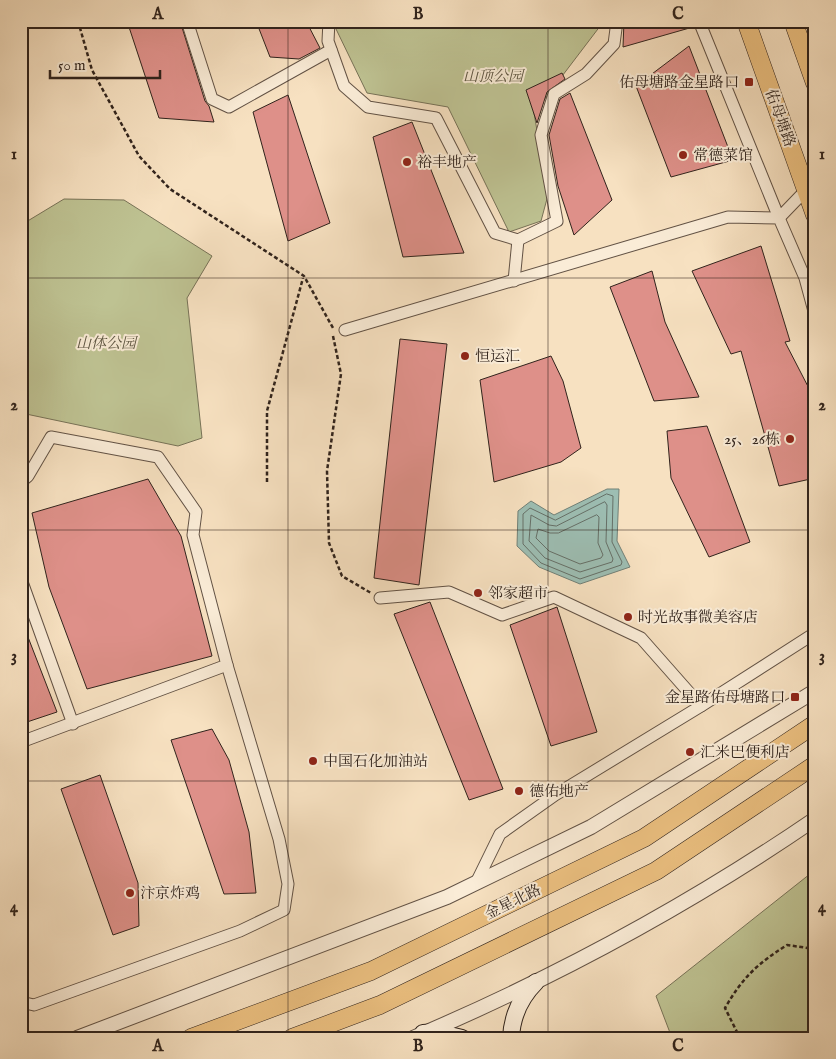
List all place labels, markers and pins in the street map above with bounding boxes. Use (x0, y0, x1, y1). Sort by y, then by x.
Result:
place label: 佑母塘路金星路口 (619, 73, 739, 92)
marker: 佑母塘路金星路口 (743, 76, 755, 88)
place label: 常德菜馆 (693, 146, 753, 165)
marker: 常德菜馆 (677, 149, 689, 161)
place label: 裕丰地产 (417, 153, 477, 172)
marker: 裕丰地产 (401, 156, 413, 168)
place label: 恒运汇 (475, 347, 520, 366)
marker: 恒运汇 (459, 350, 471, 362)
place label: 25、26栋 (724, 430, 780, 449)
marker: 25、26栋 (784, 433, 796, 445)
place label: 邻家超市 (488, 584, 548, 603)
marker: 邻家超市 (472, 587, 484, 599)
place label: 时光故事微美容店 (638, 608, 758, 627)
marker: 时光故事微美容店 (622, 611, 634, 623)
place label: 金星路佑母塘路口 (665, 688, 785, 707)
marker: 金星路佑母塘路口 (789, 691, 801, 703)
place label: 汇米巴便利店 (700, 743, 790, 762)
marker: 汇米巴便利店 (684, 746, 696, 758)
place label: 中国石化加油站 (323, 752, 428, 771)
marker: 中国石化加油站 (307, 755, 319, 767)
place label: 德佑地产 (529, 782, 589, 801)
marker: 德佑地产 (513, 785, 525, 797)
place label: 汴京炸鸡 (140, 884, 200, 903)
marker: 汴京炸鸡 (124, 887, 136, 899)

